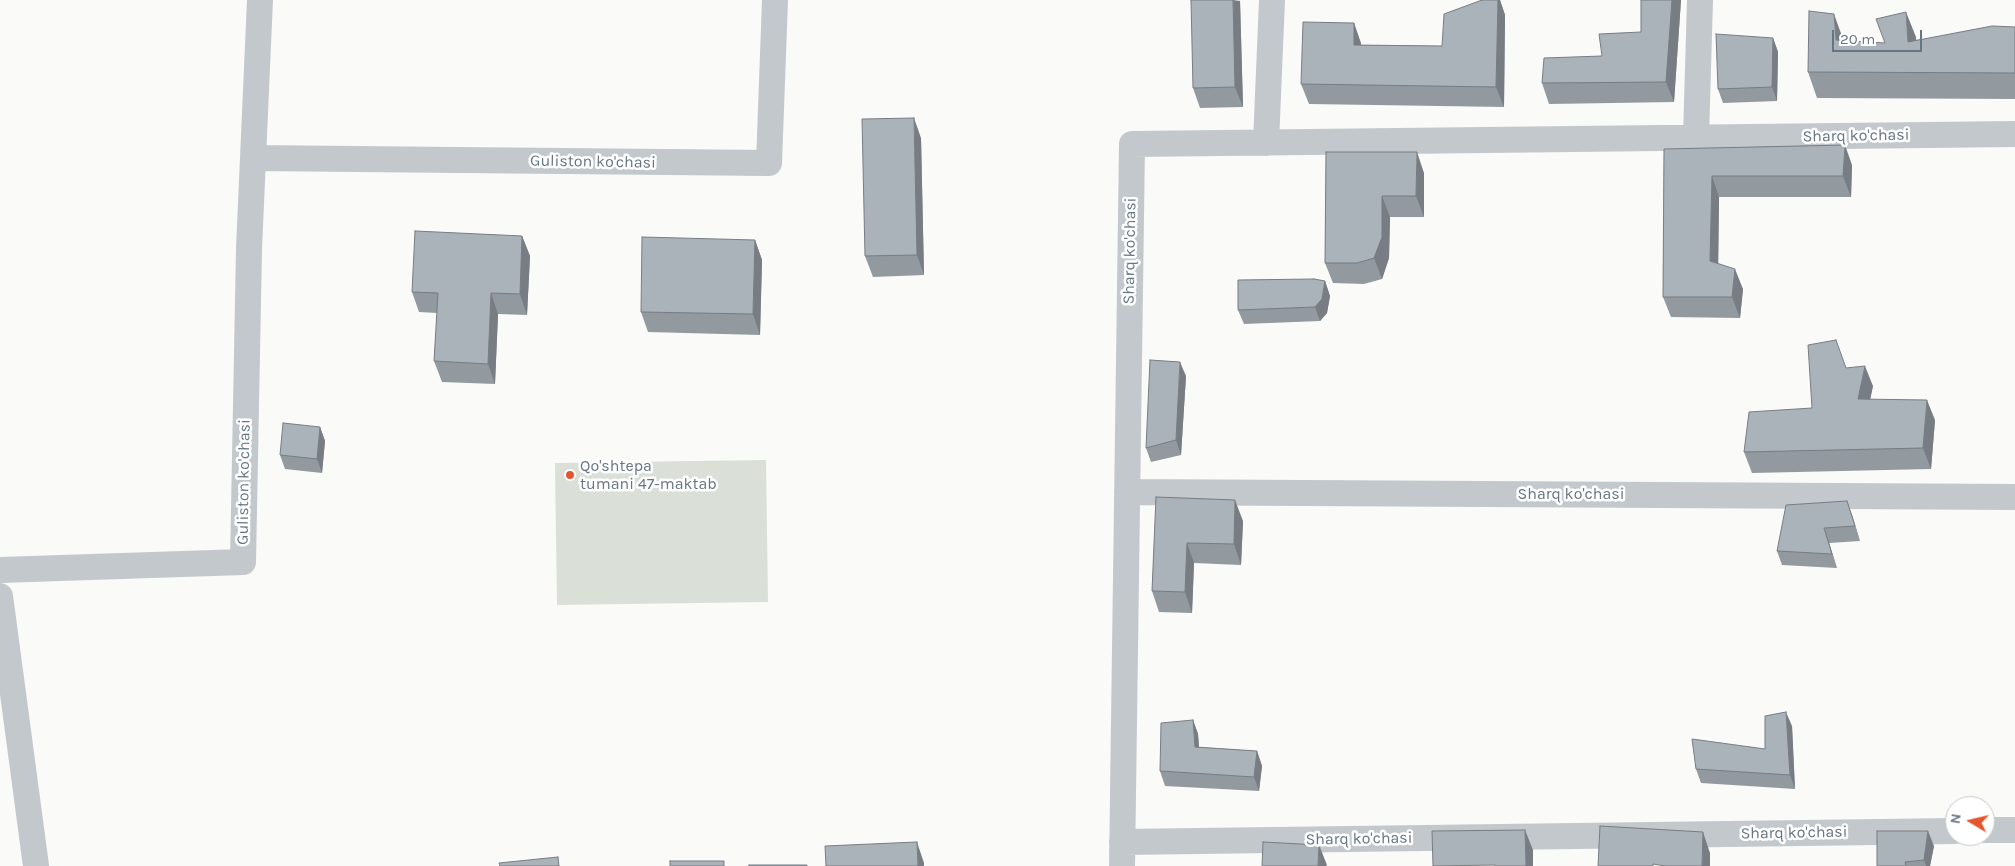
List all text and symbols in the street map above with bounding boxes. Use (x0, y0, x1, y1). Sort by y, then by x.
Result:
scale bar (1835, 20, 1925, 52)
text: 20 m (1840, 30, 1875, 48)
street label: Sharq ko'chasi (1802, 125, 1910, 147)
street label: Guliston ko'chasi (530, 151, 656, 173)
street label: Sharq ko'chasi (1119, 197, 1141, 305)
street label: Guliston ko'chasi (233, 419, 255, 545)
place label: Qo'shtepa tumani 47-maktab (580, 456, 717, 494)
marker: Qo'shtepa tumani 47-maktab (564, 469, 576, 481)
street label: Sharq ko'chasi (1518, 484, 1624, 504)
north arrow (1945, 796, 1995, 846)
text: N (1946, 812, 1965, 825)
street label: Sharq ko'chasi (1740, 822, 1848, 844)
street label: Sharq ko'chasi (1305, 828, 1413, 850)

